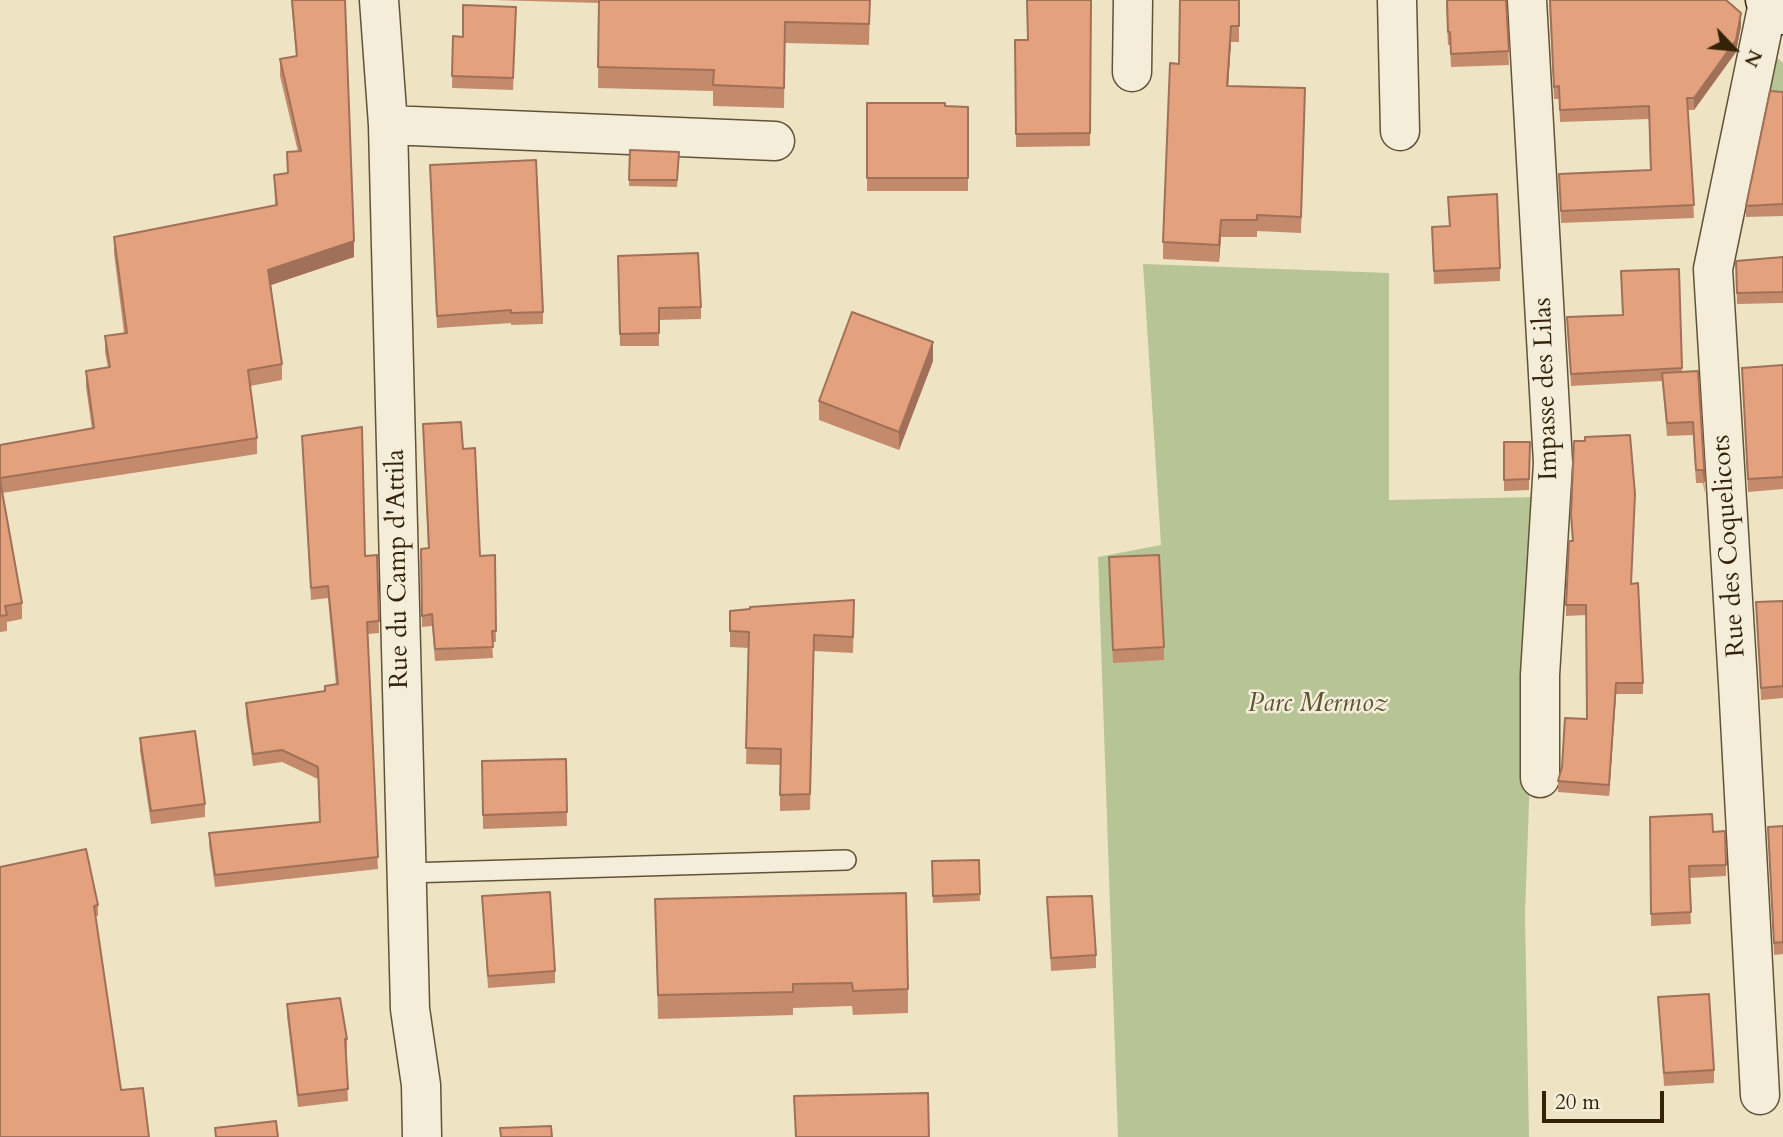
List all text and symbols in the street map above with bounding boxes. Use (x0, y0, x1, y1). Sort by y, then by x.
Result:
north arrow (1699, 14, 1769, 84)
text: N (1738, 45, 1768, 71)
street label: Impasse des Lilas (1528, 297, 1566, 481)
street label: Rue des Coquelicots (1707, 434, 1753, 658)
street label: Rue du Camp d'Attila (381, 449, 417, 689)
park label: Parc Mermoz (1248, 689, 1388, 721)
scale bar (1545, 1078, 1668, 1122)
text: 20 m (1555, 1088, 1600, 1117)

